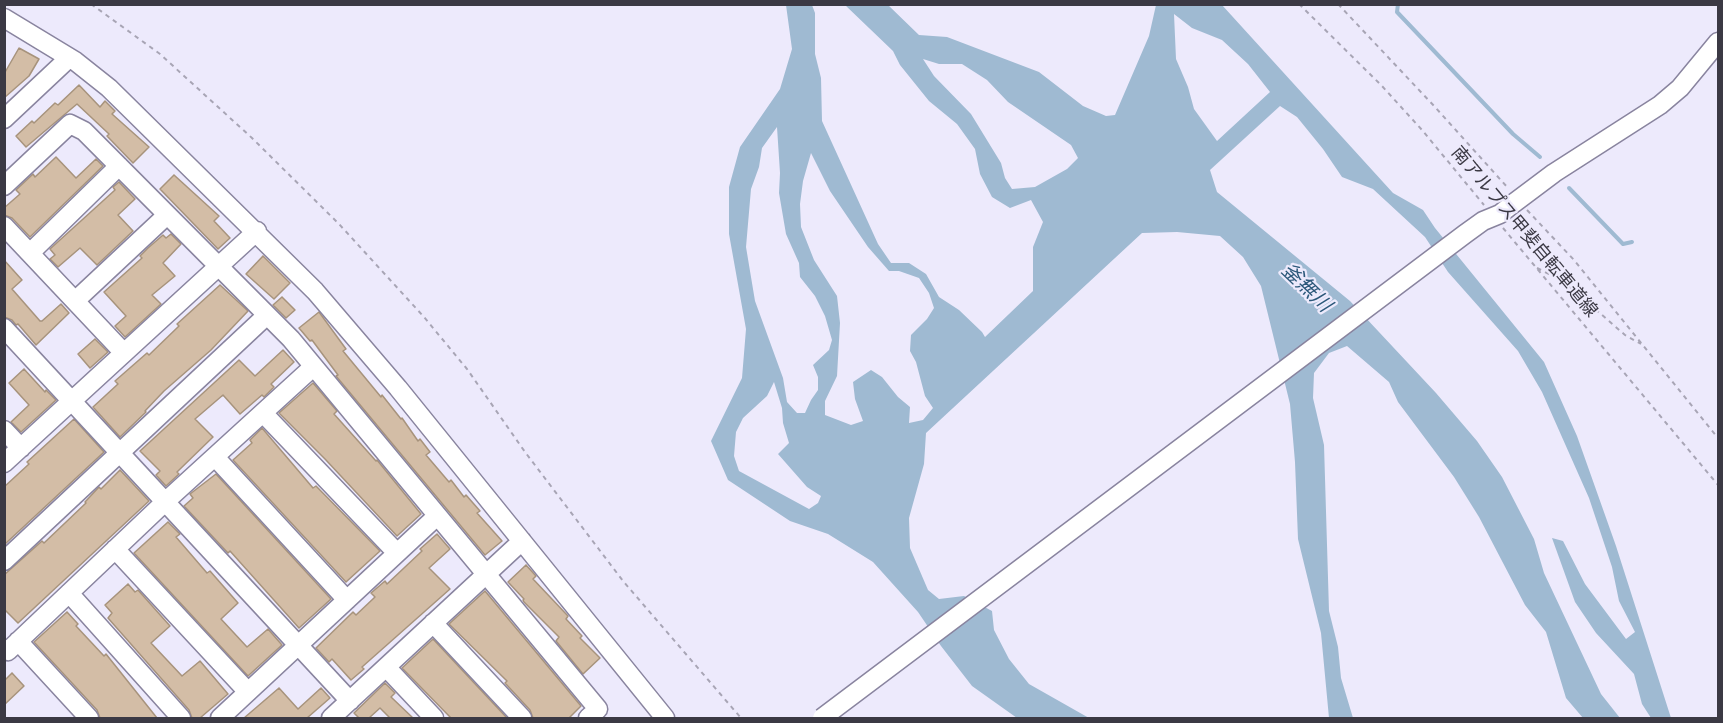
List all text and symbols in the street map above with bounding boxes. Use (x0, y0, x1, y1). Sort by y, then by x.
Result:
street label: 南アルプス甲斐自転車道線 (1446, 142, 1602, 322)
water label: 釜無川 (1276, 259, 1336, 317)

